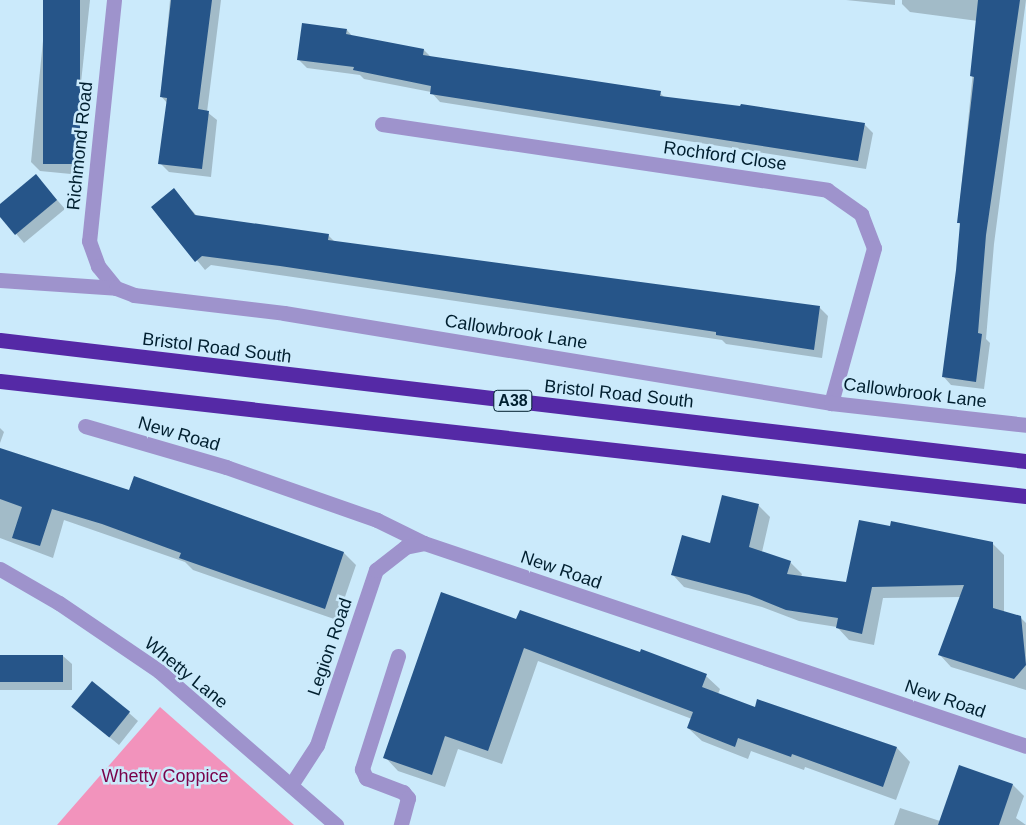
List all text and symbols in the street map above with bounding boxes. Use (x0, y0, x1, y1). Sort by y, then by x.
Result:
street label: Richmond Road (63, 81, 97, 211)
street label: Rochford Close (662, 137, 788, 175)
street label: Callowbrook Lane (443, 310, 589, 354)
street label: Bristol Road South (141, 328, 293, 368)
street label: Callowbrook Lane (842, 374, 988, 412)
street label: Bristol Road South (543, 375, 695, 413)
road number: A38 (493, 388, 533, 414)
street label: New Road (136, 412, 222, 456)
street label: New Road (518, 546, 604, 594)
street label: Legion Road (303, 595, 357, 699)
street label: Whetty Lane (140, 633, 232, 713)
street label: New Road (902, 675, 988, 723)
park label: Whetty Coppice (101, 765, 229, 787)

